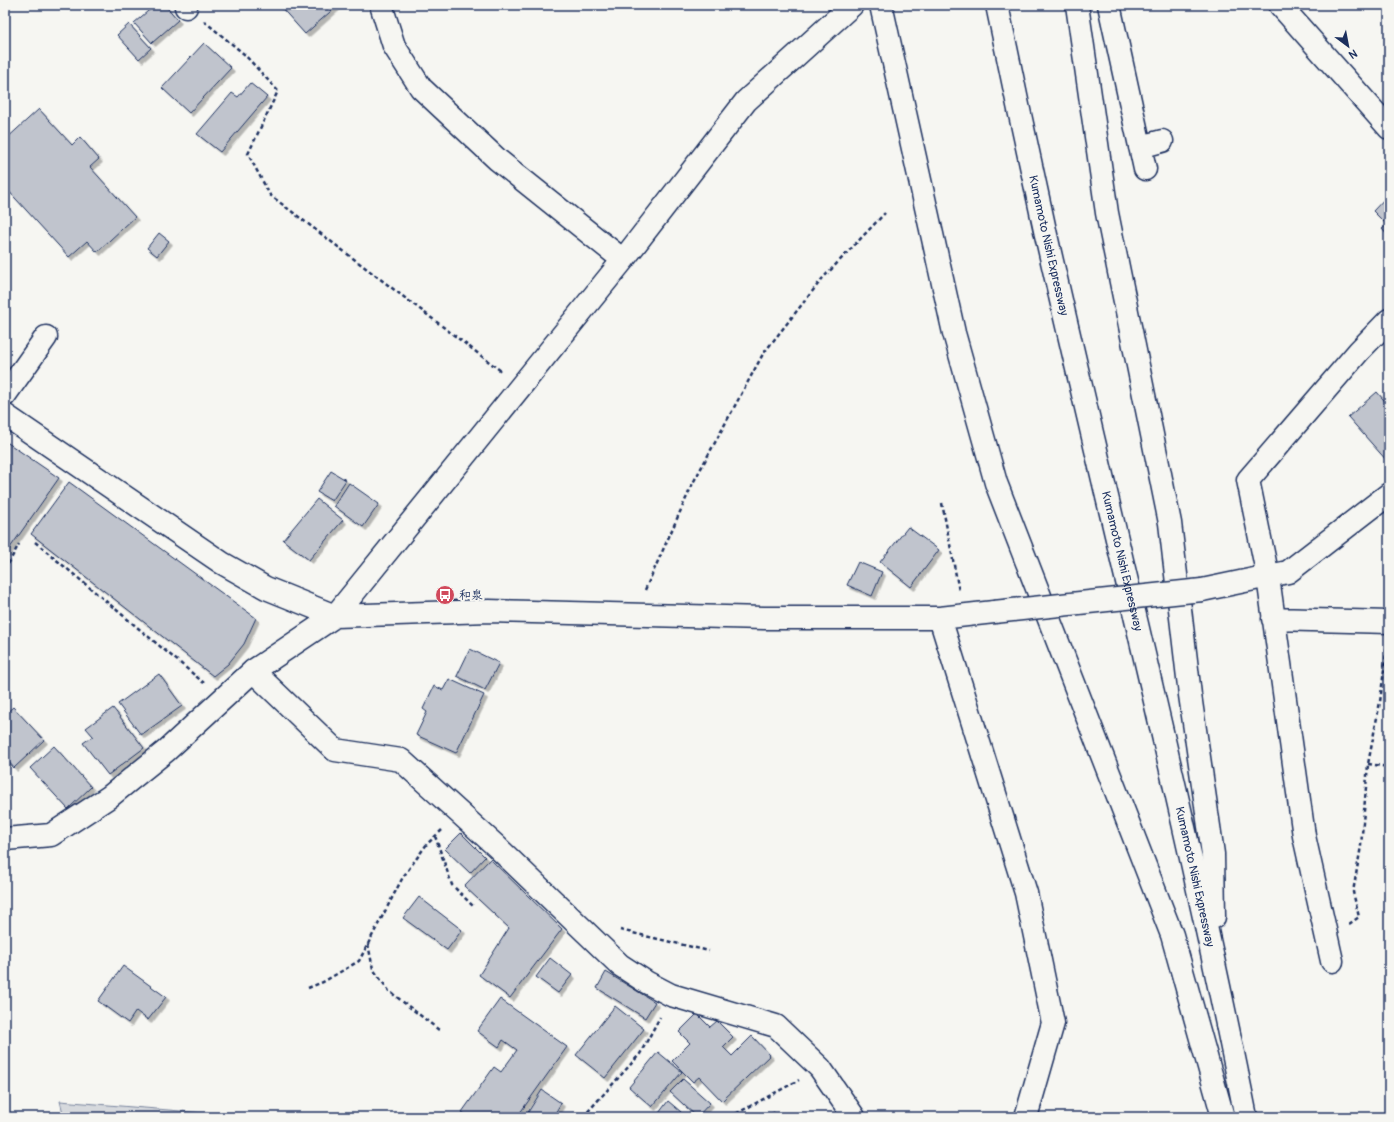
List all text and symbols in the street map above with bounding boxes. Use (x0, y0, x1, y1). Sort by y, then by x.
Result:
north arrow (1328, 26, 1368, 66)
text: N (1346, 47, 1360, 62)
street label: Kumamoto Nishi Expressway (1026, 174, 1072, 317)
street label: Kumamoto Nishi Expressway (1098, 490, 1146, 632)
bus stop icon: 和泉 (434, 584, 456, 606)
place label: 和泉 (459, 588, 483, 603)
street label: Kumamoto Nishi Expressway (1172, 805, 1218, 948)

